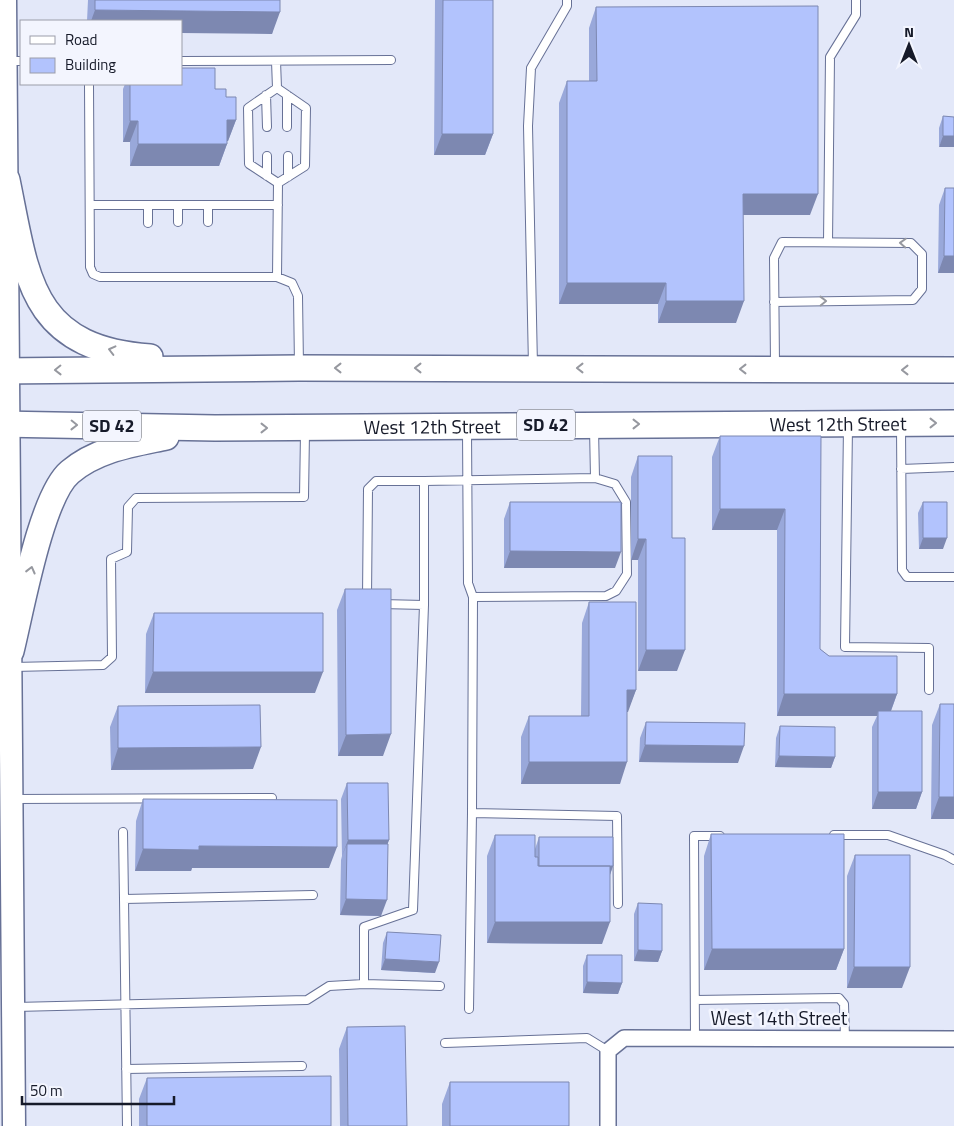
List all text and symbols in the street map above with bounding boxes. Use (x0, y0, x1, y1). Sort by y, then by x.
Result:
legend (20, 20, 182, 85)
north arrow (884, 20, 934, 70)
text: N (904, 21, 914, 42)
text: Road (65, 28, 97, 51)
text: Building (65, 53, 116, 76)
one-way arrow (899, 238, 907, 249)
one-way arrow (820, 296, 827, 306)
one-way arrow (107, 345, 116, 356)
one-way arrow (333, 363, 341, 373)
one-way arrow (414, 363, 422, 373)
one-way arrow (576, 363, 584, 373)
one-way arrow (739, 364, 746, 374)
one-way arrow (54, 365, 62, 375)
one-way arrow (901, 365, 909, 375)
street label: West 12th Street (769, 408, 907, 438)
road number: SD 42 (517, 410, 575, 440)
road number: SD 42 (83, 411, 141, 442)
street label: West 12th Street (363, 411, 501, 441)
one-way arrow (930, 418, 938, 428)
one-way arrow (633, 419, 641, 429)
one-way arrow (71, 420, 79, 430)
one-way arrow (260, 423, 268, 433)
one-way arrow (25, 566, 36, 575)
street label: West 14th Street (710, 1003, 848, 1032)
scale bar (22, 1074, 175, 1106)
text: 50 m (30, 1079, 63, 1102)

